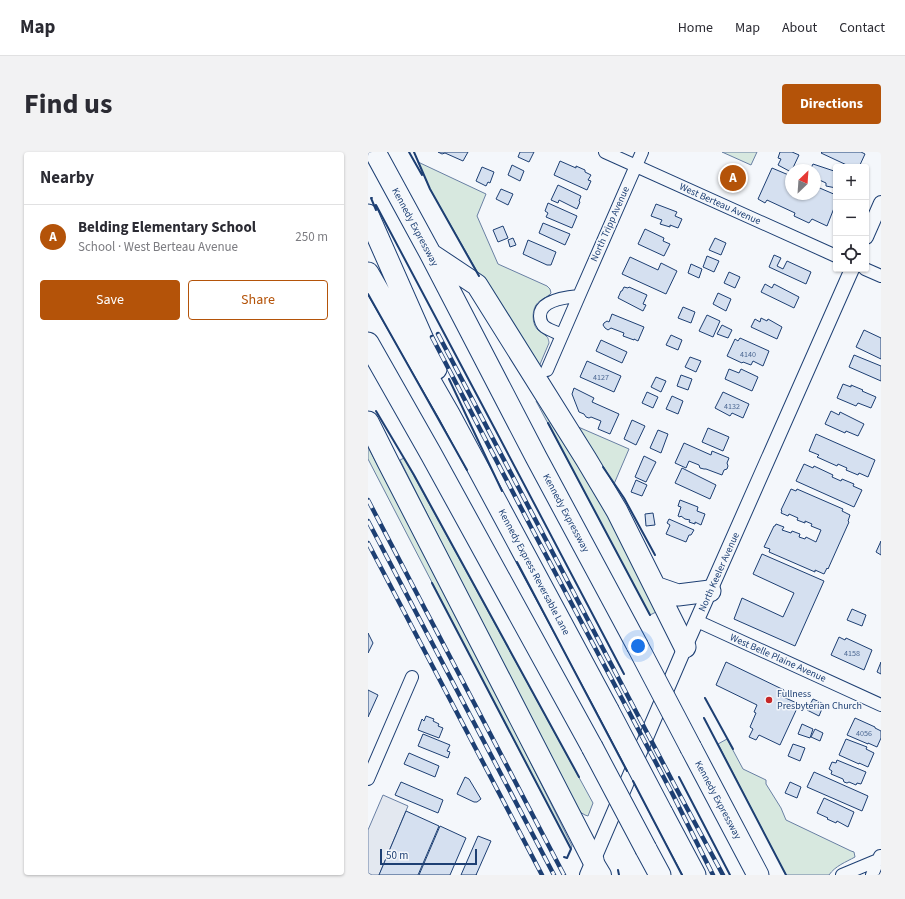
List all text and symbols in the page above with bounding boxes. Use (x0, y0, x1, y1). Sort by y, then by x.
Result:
text: Map (20, 14, 55, 41)
text: Home (678, 18, 713, 38)
text: Map (735, 18, 760, 38)
text: About (782, 18, 817, 38)
text: Contact (839, 18, 885, 38)
text: Find us (24, 84, 112, 124)
button: Directions (782, 84, 881, 124)
pin: A (720, 163, 746, 193)
north arrow (785, 164, 821, 200)
map controls (833, 164, 869, 272)
button: + (833, 164, 869, 200)
text: Nearby (40, 166, 94, 190)
street label: West Berteau Avenue (677, 180, 763, 228)
street label: North Tripp Avenue (587, 184, 633, 264)
street label: Kennedy Expressway (388, 185, 442, 269)
button: − (833, 200, 869, 236)
text: Belding Elementary School (78, 217, 256, 238)
text: A (49, 228, 57, 246)
text: 250 m (295, 228, 328, 246)
button: locate (833, 236, 869, 272)
text: School · West Berteau Avenue (78, 238, 238, 256)
button: Save (40, 280, 180, 320)
button: Share (188, 280, 328, 320)
house number: 4140 (740, 349, 756, 360)
house number: 4127 (593, 372, 609, 383)
house number: 4132 (724, 401, 740, 412)
street label: Kennedy Expressway (539, 471, 593, 555)
street label: Kennedy Express Reversable Lane (495, 507, 573, 637)
street label: North Keeler Avenue (695, 530, 743, 614)
street label: West Belle Plaine Avenue (728, 630, 828, 686)
your location (628, 636, 648, 656)
house number: 4158 (844, 648, 860, 659)
place label: Fullness Presbyterian Church (777, 687, 862, 713)
marker: Fullness Presbyterian Church (764, 695, 774, 705)
house number: 4056 (856, 728, 872, 739)
street label: Kennedy Expressway (691, 758, 745, 842)
scale bar (380, 847, 477, 866)
text: 50 m (386, 848, 408, 863)

